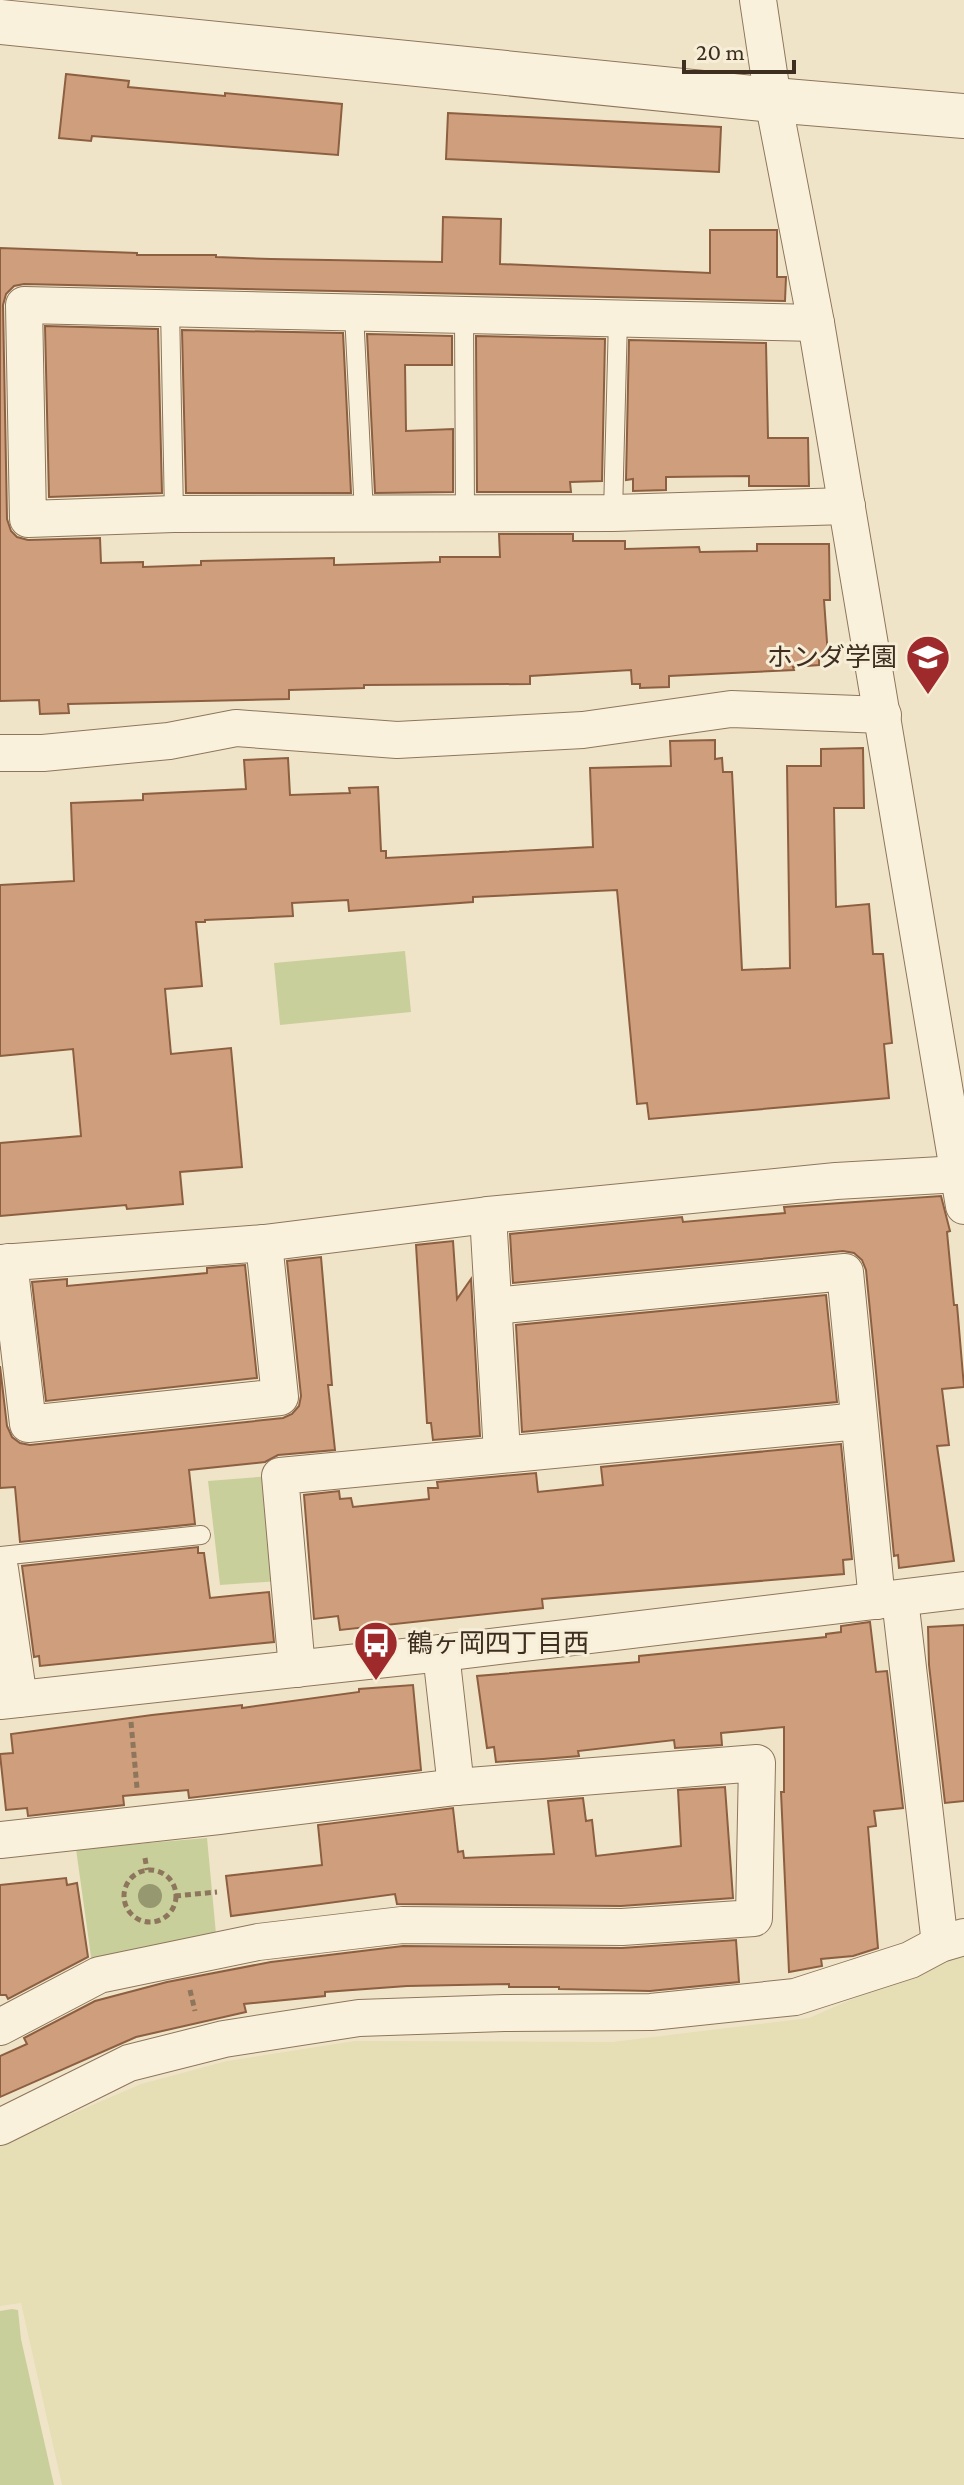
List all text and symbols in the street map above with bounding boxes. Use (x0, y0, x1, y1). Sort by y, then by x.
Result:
scale bar (684, 24, 794, 74)
text: 20 m (696, 38, 745, 65)
school or university icon: ホンダ学園 (904, 633, 952, 696)
place label: ホンダ学園 (767, 643, 897, 672)
bus stop icon: 鶴ヶ岡四丁目西 (352, 1619, 400, 1682)
place label: 鶴ヶ岡四丁目西 (407, 1629, 589, 1658)

